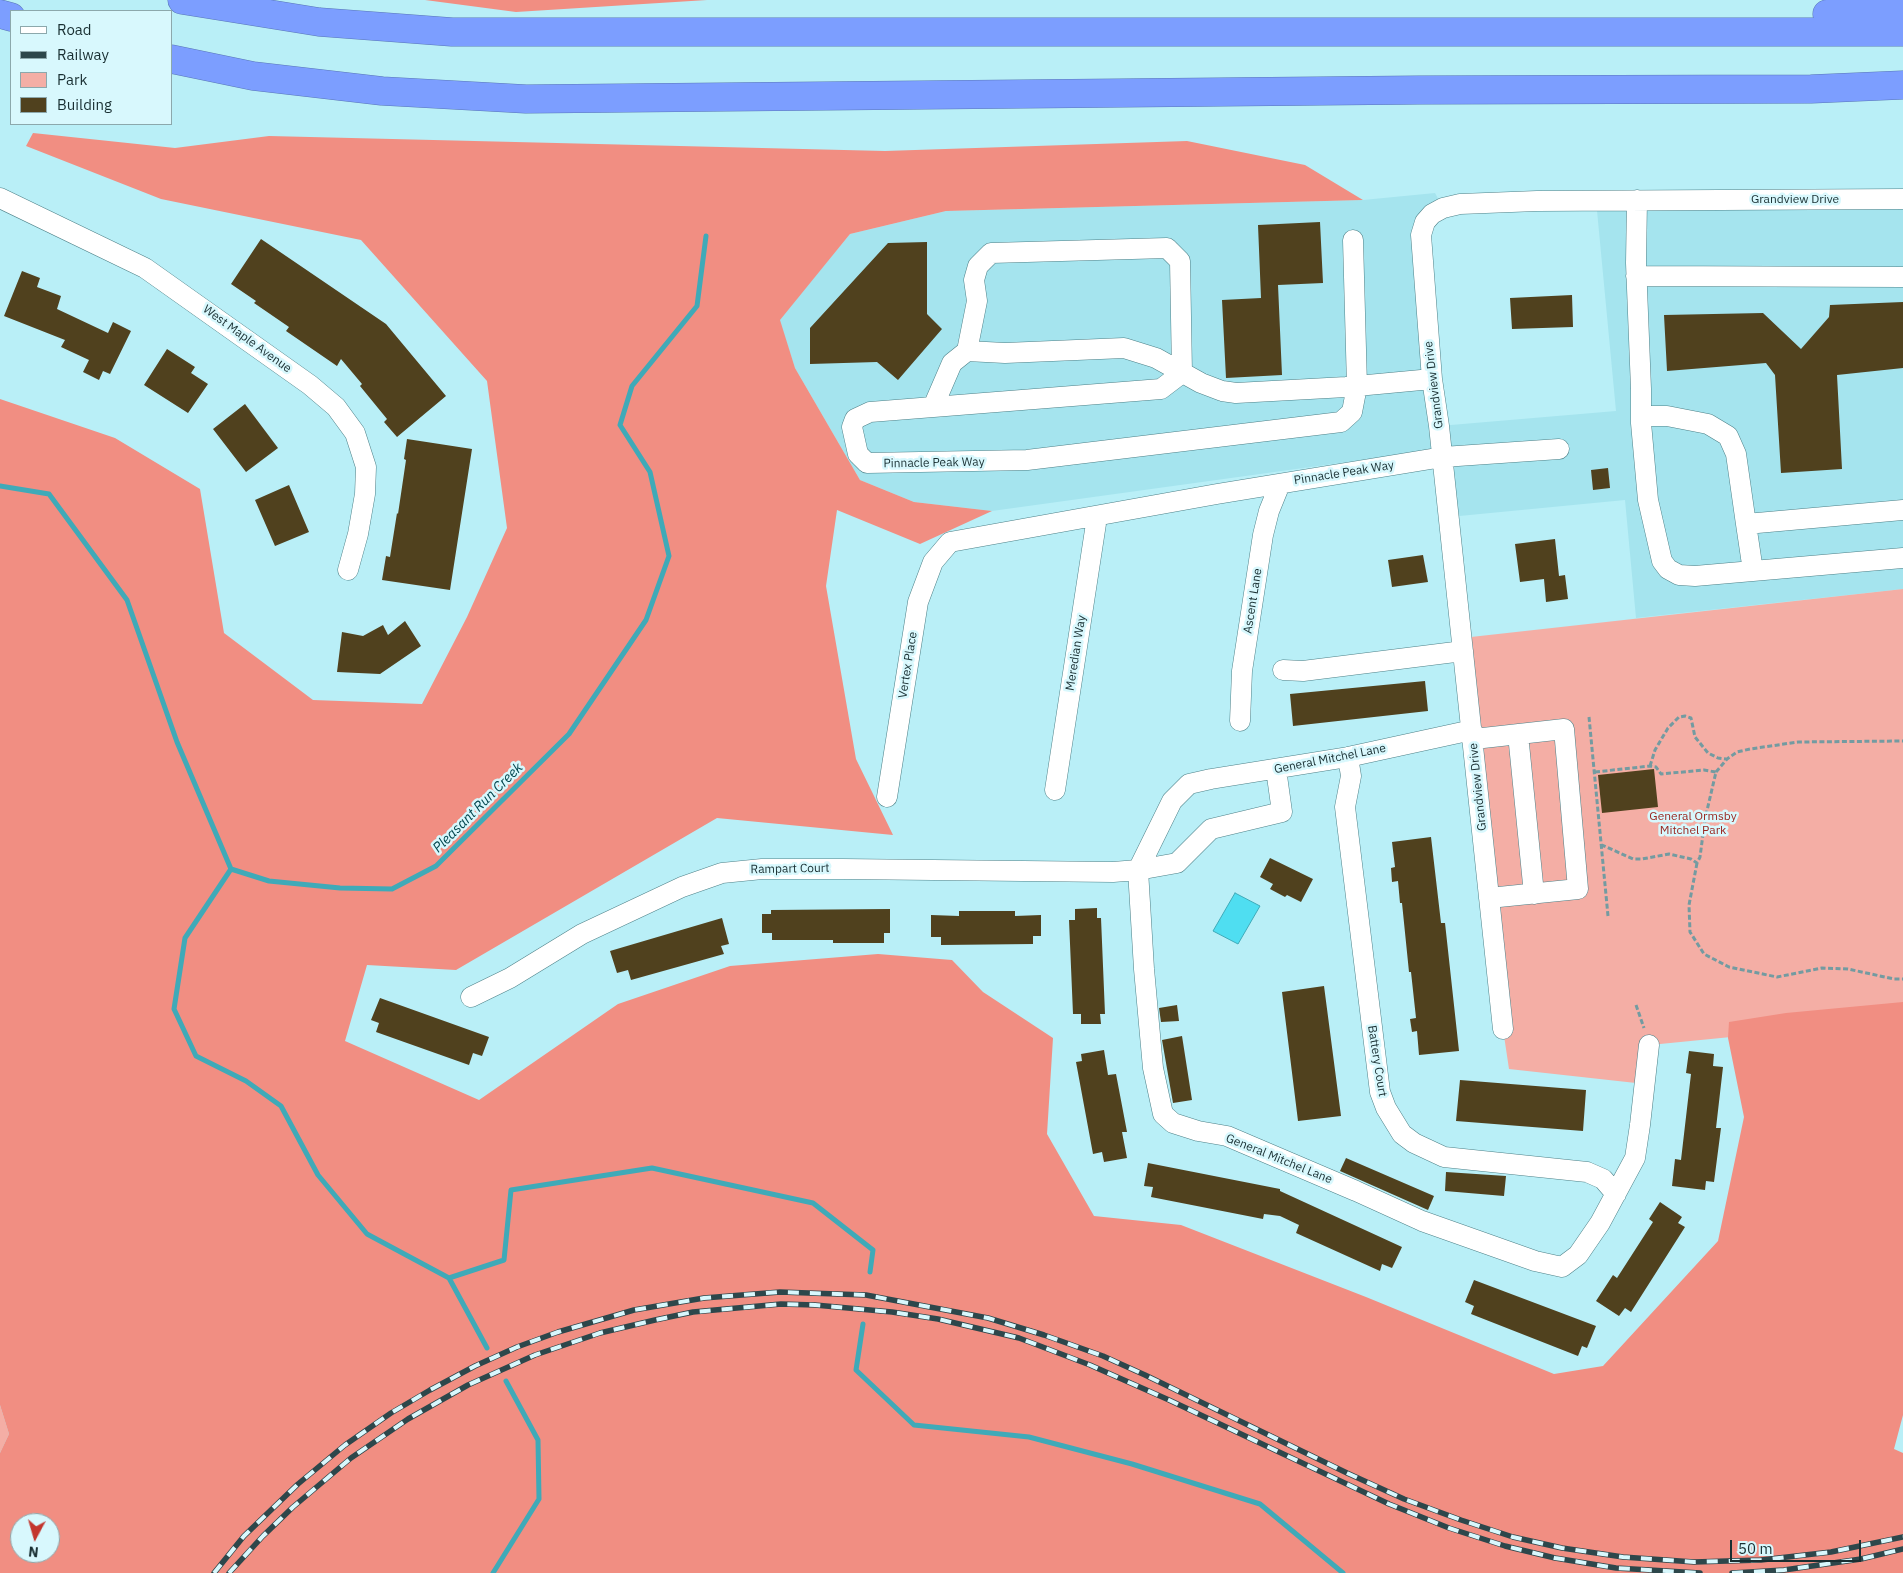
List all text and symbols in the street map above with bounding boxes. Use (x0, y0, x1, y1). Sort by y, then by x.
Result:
legend (10, 10, 172, 125)
text: Road (57, 20, 92, 39)
text: Railway (57, 45, 109, 64)
text: Park (57, 70, 87, 89)
text: Building (57, 95, 112, 114)
street label: Grandview Drive (1751, 193, 1839, 207)
street label: West Maple Avenue (200, 302, 294, 376)
street label: Grandview Drive (1421, 340, 1447, 430)
street label: Pinnacle Peak Way (883, 455, 985, 471)
street label: Pinnacle Peak Way (1293, 458, 1395, 488)
street label: Ascent Lane (1241, 567, 1265, 635)
street label: Meredian Way (1063, 614, 1089, 692)
street label: Vertex Place (896, 631, 920, 699)
street label: General Mitchel Lane (1273, 741, 1387, 777)
street label: Grandview Drive (1466, 742, 1490, 832)
water label: Pleasant Run Creek (430, 760, 526, 856)
park label: General Ormsby Mitchel Park (1649, 810, 1737, 838)
street label: Rampart Court (750, 861, 830, 877)
street label: Battery Court (1364, 1024, 1390, 1098)
street label: General Mitchel Lane (1224, 1131, 1334, 1187)
north arrow (10, 1513, 60, 1563)
scale bar (1733, 1530, 1864, 1562)
text: 50 m (1738, 1539, 1773, 1558)
text: N (28, 1542, 40, 1561)

